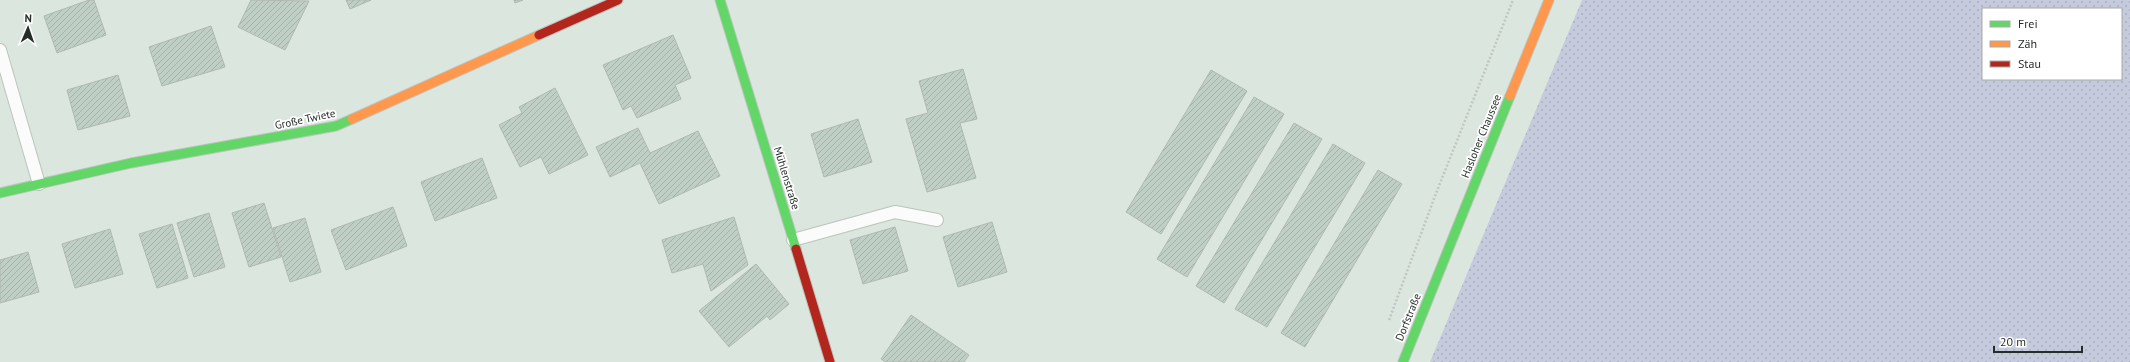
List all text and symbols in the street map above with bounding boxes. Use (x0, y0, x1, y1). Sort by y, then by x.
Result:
north arrow (8, 8, 48, 48)
legend (1982, 8, 2122, 80)
text: N (24, 11, 32, 25)
text: Frei (2018, 16, 2038, 31)
text: Zäh (2018, 36, 2037, 51)
text: Stau (2018, 56, 2041, 71)
street label: Hasloher Chaussee (1458, 92, 1504, 180)
street label: Große Twiete (273, 106, 337, 132)
street label: Mühlenstraße (771, 145, 803, 212)
street label: Dorfstraße (1392, 291, 1424, 343)
scale bar (1994, 328, 2082, 354)
text: 20 m (2000, 334, 2026, 349)

